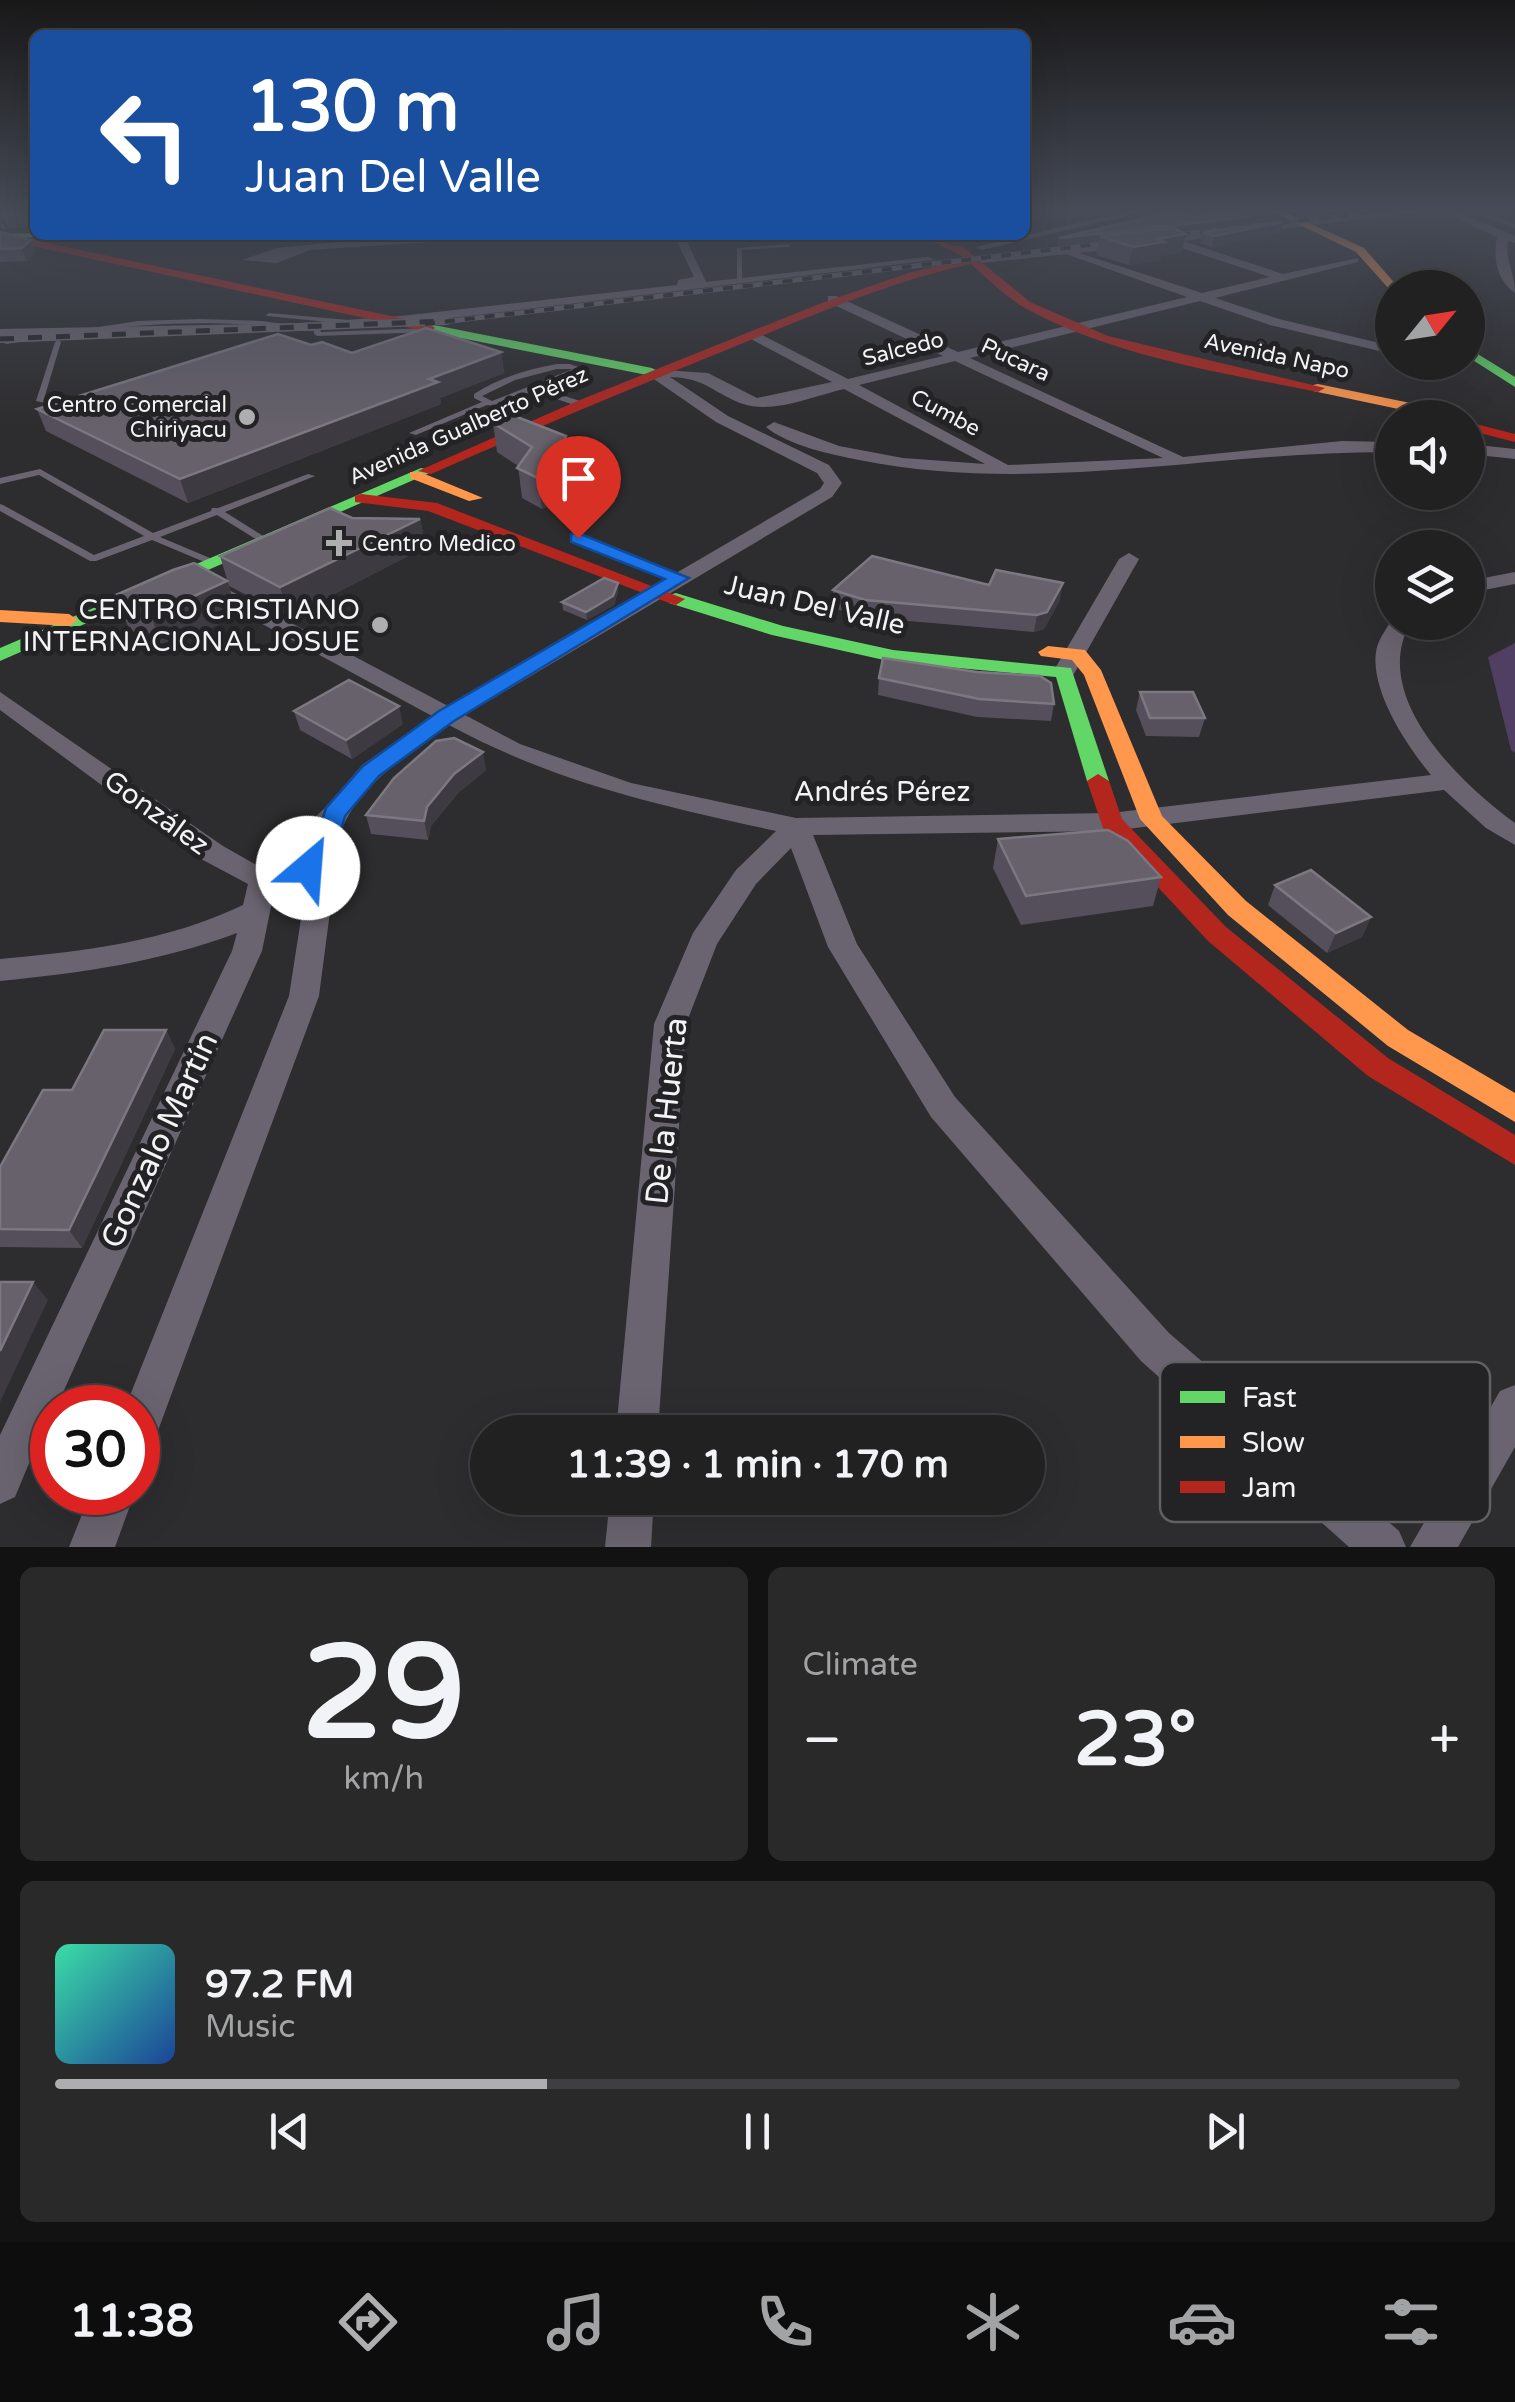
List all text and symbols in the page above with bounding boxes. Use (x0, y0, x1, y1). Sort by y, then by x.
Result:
text: 130 m (245, 66, 459, 150)
icon: left (80, 70, 210, 200)
text: Juan Del Valle (245, 151, 541, 205)
north arrow (1375, 270, 1485, 380)
map controls (1375, 270, 1485, 640)
street label: Salcedo (860, 326, 947, 372)
street label: Avenida Napo (1202, 328, 1352, 384)
street label: Pucara (977, 333, 1054, 387)
street label: Avenida Gualberto Pérez (345, 361, 592, 490)
street label: Cumbe (906, 384, 985, 442)
place label: Centro Comercial Chiriyacu (47, 392, 227, 443)
button: sound (1375, 400, 1485, 510)
marker: Centro Comercial Chiriyacu (236, 406, 258, 428)
pin (536, 436, 621, 539)
icon: arrive (551, 451, 606, 506)
marker: Centro Medico (326, 530, 352, 556)
button: layers (1375, 530, 1485, 640)
place label: Centro Medico (362, 531, 516, 557)
street label: Juan Del Valle (721, 568, 908, 642)
place label: CENTRO CRISTIANO INTERNACIONAL JOSUE (23, 593, 360, 659)
marker: CENTRO CRISTIANO INTERNACIONAL JOSUE (369, 614, 391, 636)
street label: González (97, 763, 216, 862)
street label: Andrés Pérez (794, 775, 970, 809)
position arrow (256, 816, 360, 920)
street label: De la Huerta (638, 1016, 696, 1207)
street label: Gonzalo Martín (93, 1027, 227, 1254)
legend (1160, 1362, 1490, 1522)
text: Fast (1242, 1381, 1297, 1415)
speed limit sign: 30 (30, 1385, 160, 1515)
text: Slow (1242, 1426, 1305, 1460)
text: 11:39 · 1 min · 170 m (566, 1442, 949, 1488)
text: Jam (1242, 1471, 1297, 1505)
text: 29 (302, 1617, 465, 1773)
text: Climate (803, 1646, 918, 1684)
text: 23° (1074, 1695, 1197, 1785)
text: − (803, 1708, 842, 1774)
text: + (1429, 1708, 1460, 1774)
text: km/h (344, 1760, 424, 1798)
text: 97.2 FM (205, 1962, 354, 2008)
text: Music (205, 2008, 295, 2046)
icon: previous (262, 2104, 317, 2159)
icon: pause (730, 2104, 785, 2159)
icon: next (1198, 2104, 1253, 2159)
icon: directions (333, 2287, 403, 2357)
icon: music (541, 2287, 611, 2357)
icon: phone (750, 2287, 820, 2357)
icon: climate (958, 2287, 1028, 2357)
icon: car (1167, 2287, 1237, 2357)
icon: filters (1376, 2287, 1446, 2357)
text: 11:38 (69, 2295, 194, 2349)

